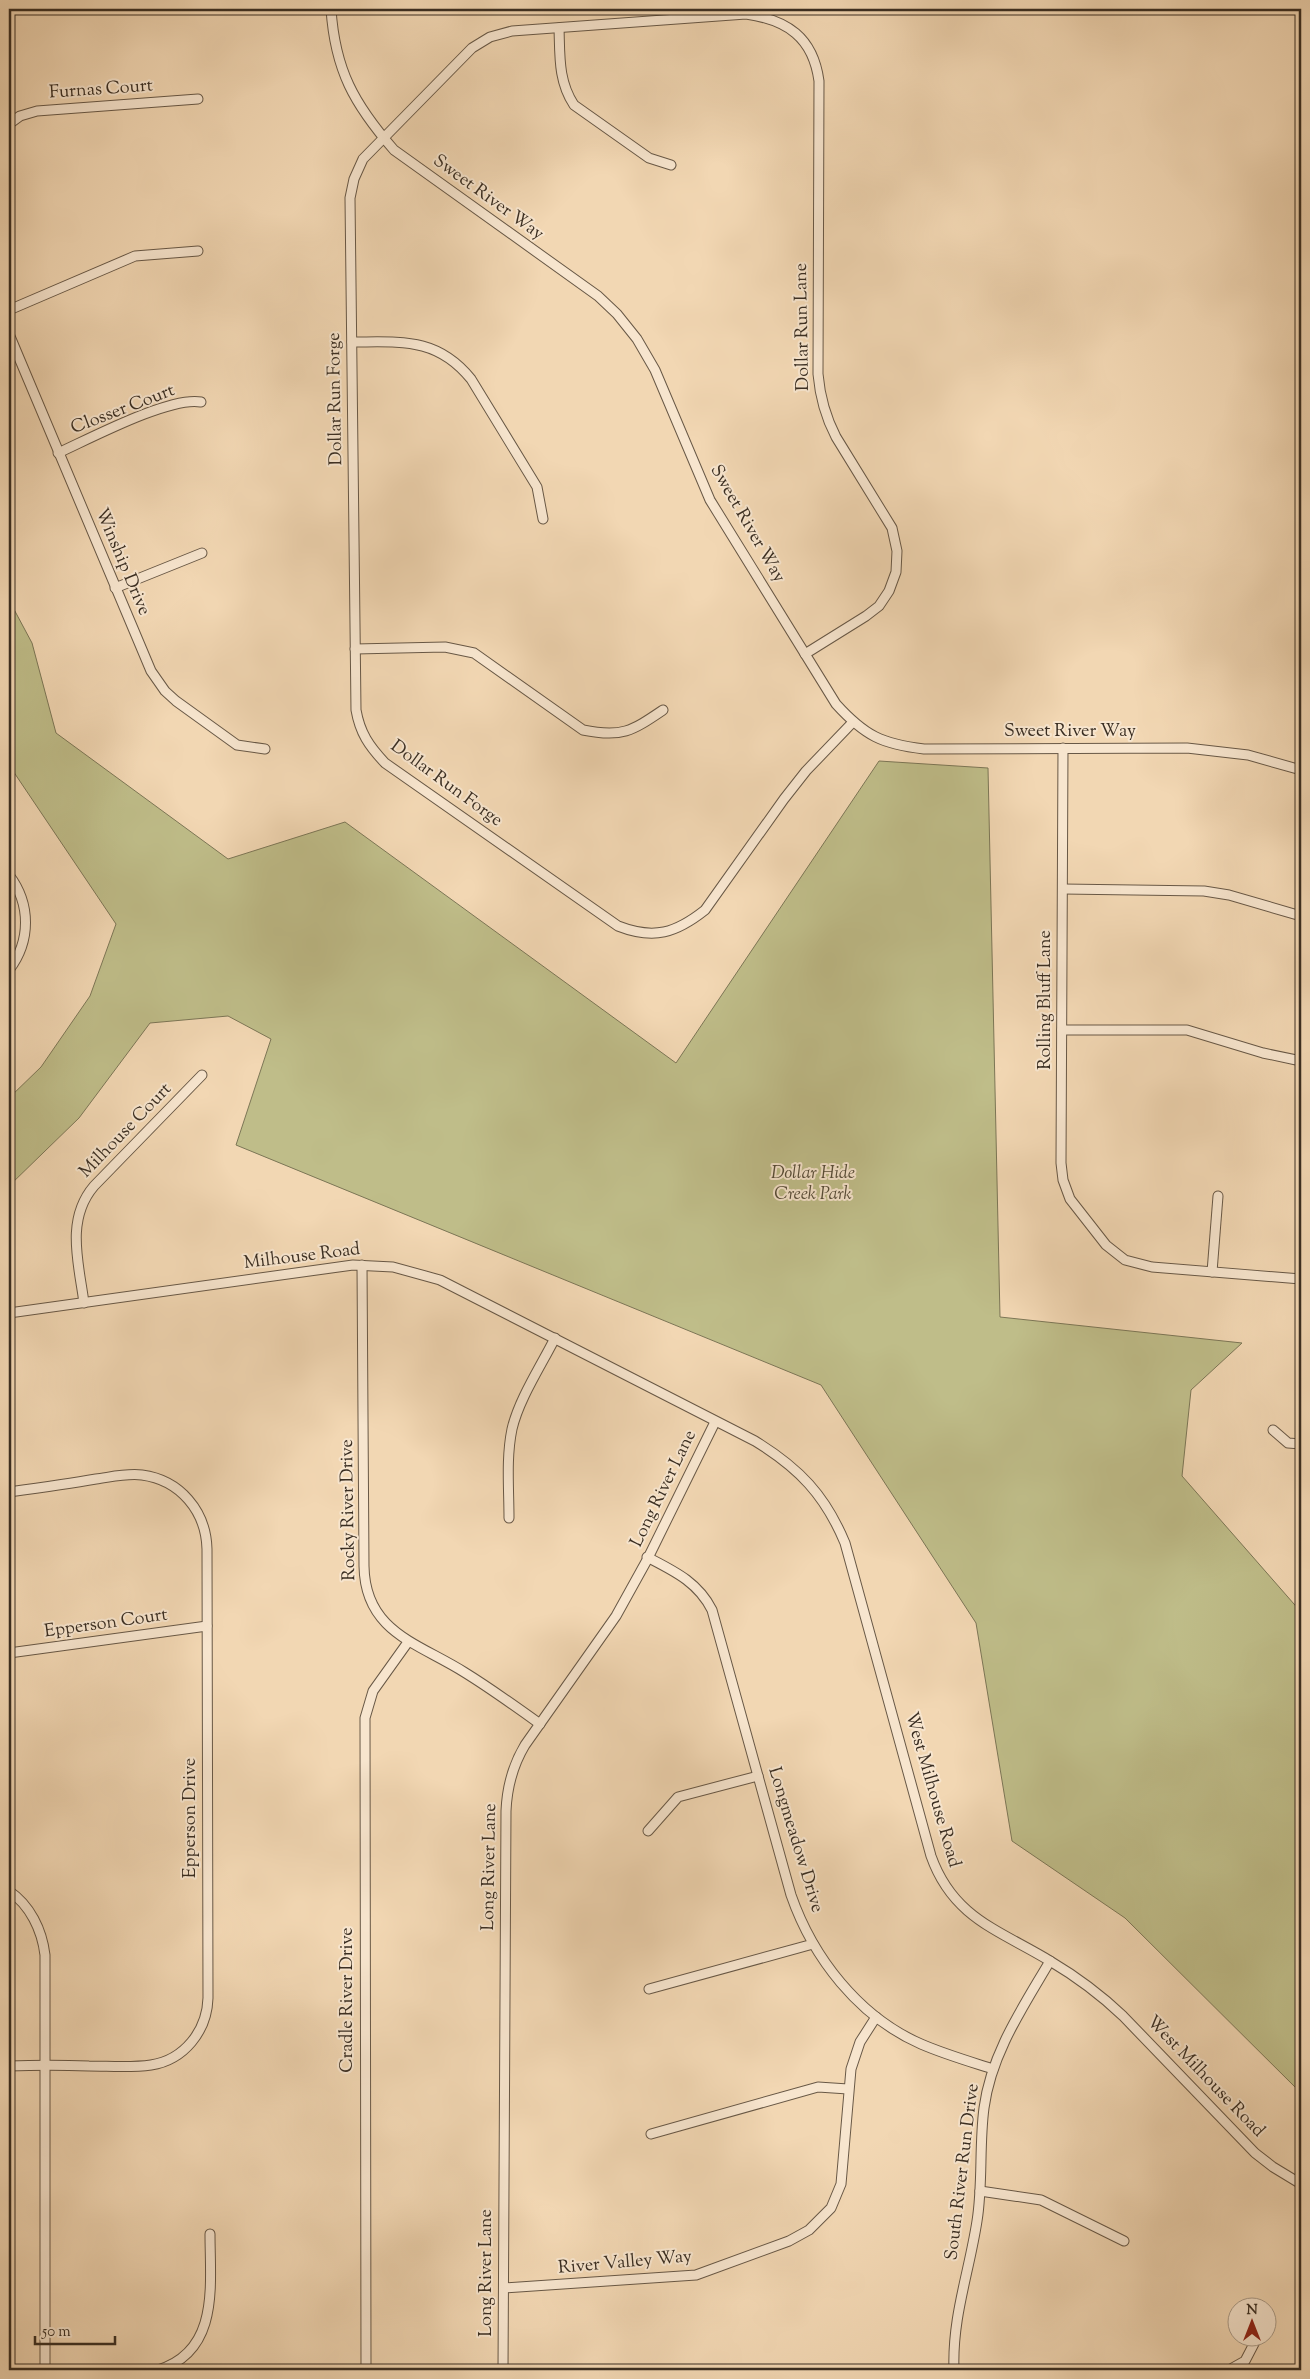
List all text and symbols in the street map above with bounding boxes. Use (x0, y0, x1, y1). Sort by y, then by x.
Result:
street label: Furnas Court (48, 73, 154, 107)
street label: Sweet River Way (427, 149, 549, 247)
street label: Dollar Run Lane (789, 263, 817, 391)
street label: Dollar Run Forge (322, 332, 350, 466)
street label: Closser Court (67, 378, 179, 442)
street label: Sweet River Way (703, 460, 791, 588)
street label: Winship Drive (88, 504, 156, 620)
street label: Sweet River Way (1004, 719, 1136, 745)
street label: Dollar Run Forge (384, 734, 508, 834)
street label: Rolling Bluff Lane (1033, 930, 1059, 1070)
street label: Milhouse Court (74, 1077, 178, 1185)
park label: Dollar Hide Creek Park (771, 1161, 855, 1208)
street label: Milhouse Road (242, 1237, 362, 1277)
street label: Long River Lane (624, 1426, 704, 1552)
street label: Rocky River Drive (335, 1439, 363, 1581)
street label: Epperson Court (43, 1602, 169, 1646)
street label: West Milhouse Road (897, 1709, 967, 1871)
street label: Epperson Drive (178, 1758, 204, 1878)
street label: Longmeadow Drive (760, 1764, 830, 1916)
street label: Long River Lane (476, 1803, 504, 1931)
street label: Cradle River Drive (335, 1927, 361, 2073)
street label: West Milhouse Road (1140, 2010, 1270, 2144)
street label: South River Run Drive (939, 2082, 987, 2262)
street label: Long River Lane (474, 2209, 500, 2337)
street label: River Valley Way (557, 2244, 693, 2282)
north arrow (1228, 2296, 1278, 2346)
text: N (1246, 2301, 1258, 2321)
scale bar (35, 2314, 115, 2346)
text: 50 m (41, 2322, 71, 2343)

